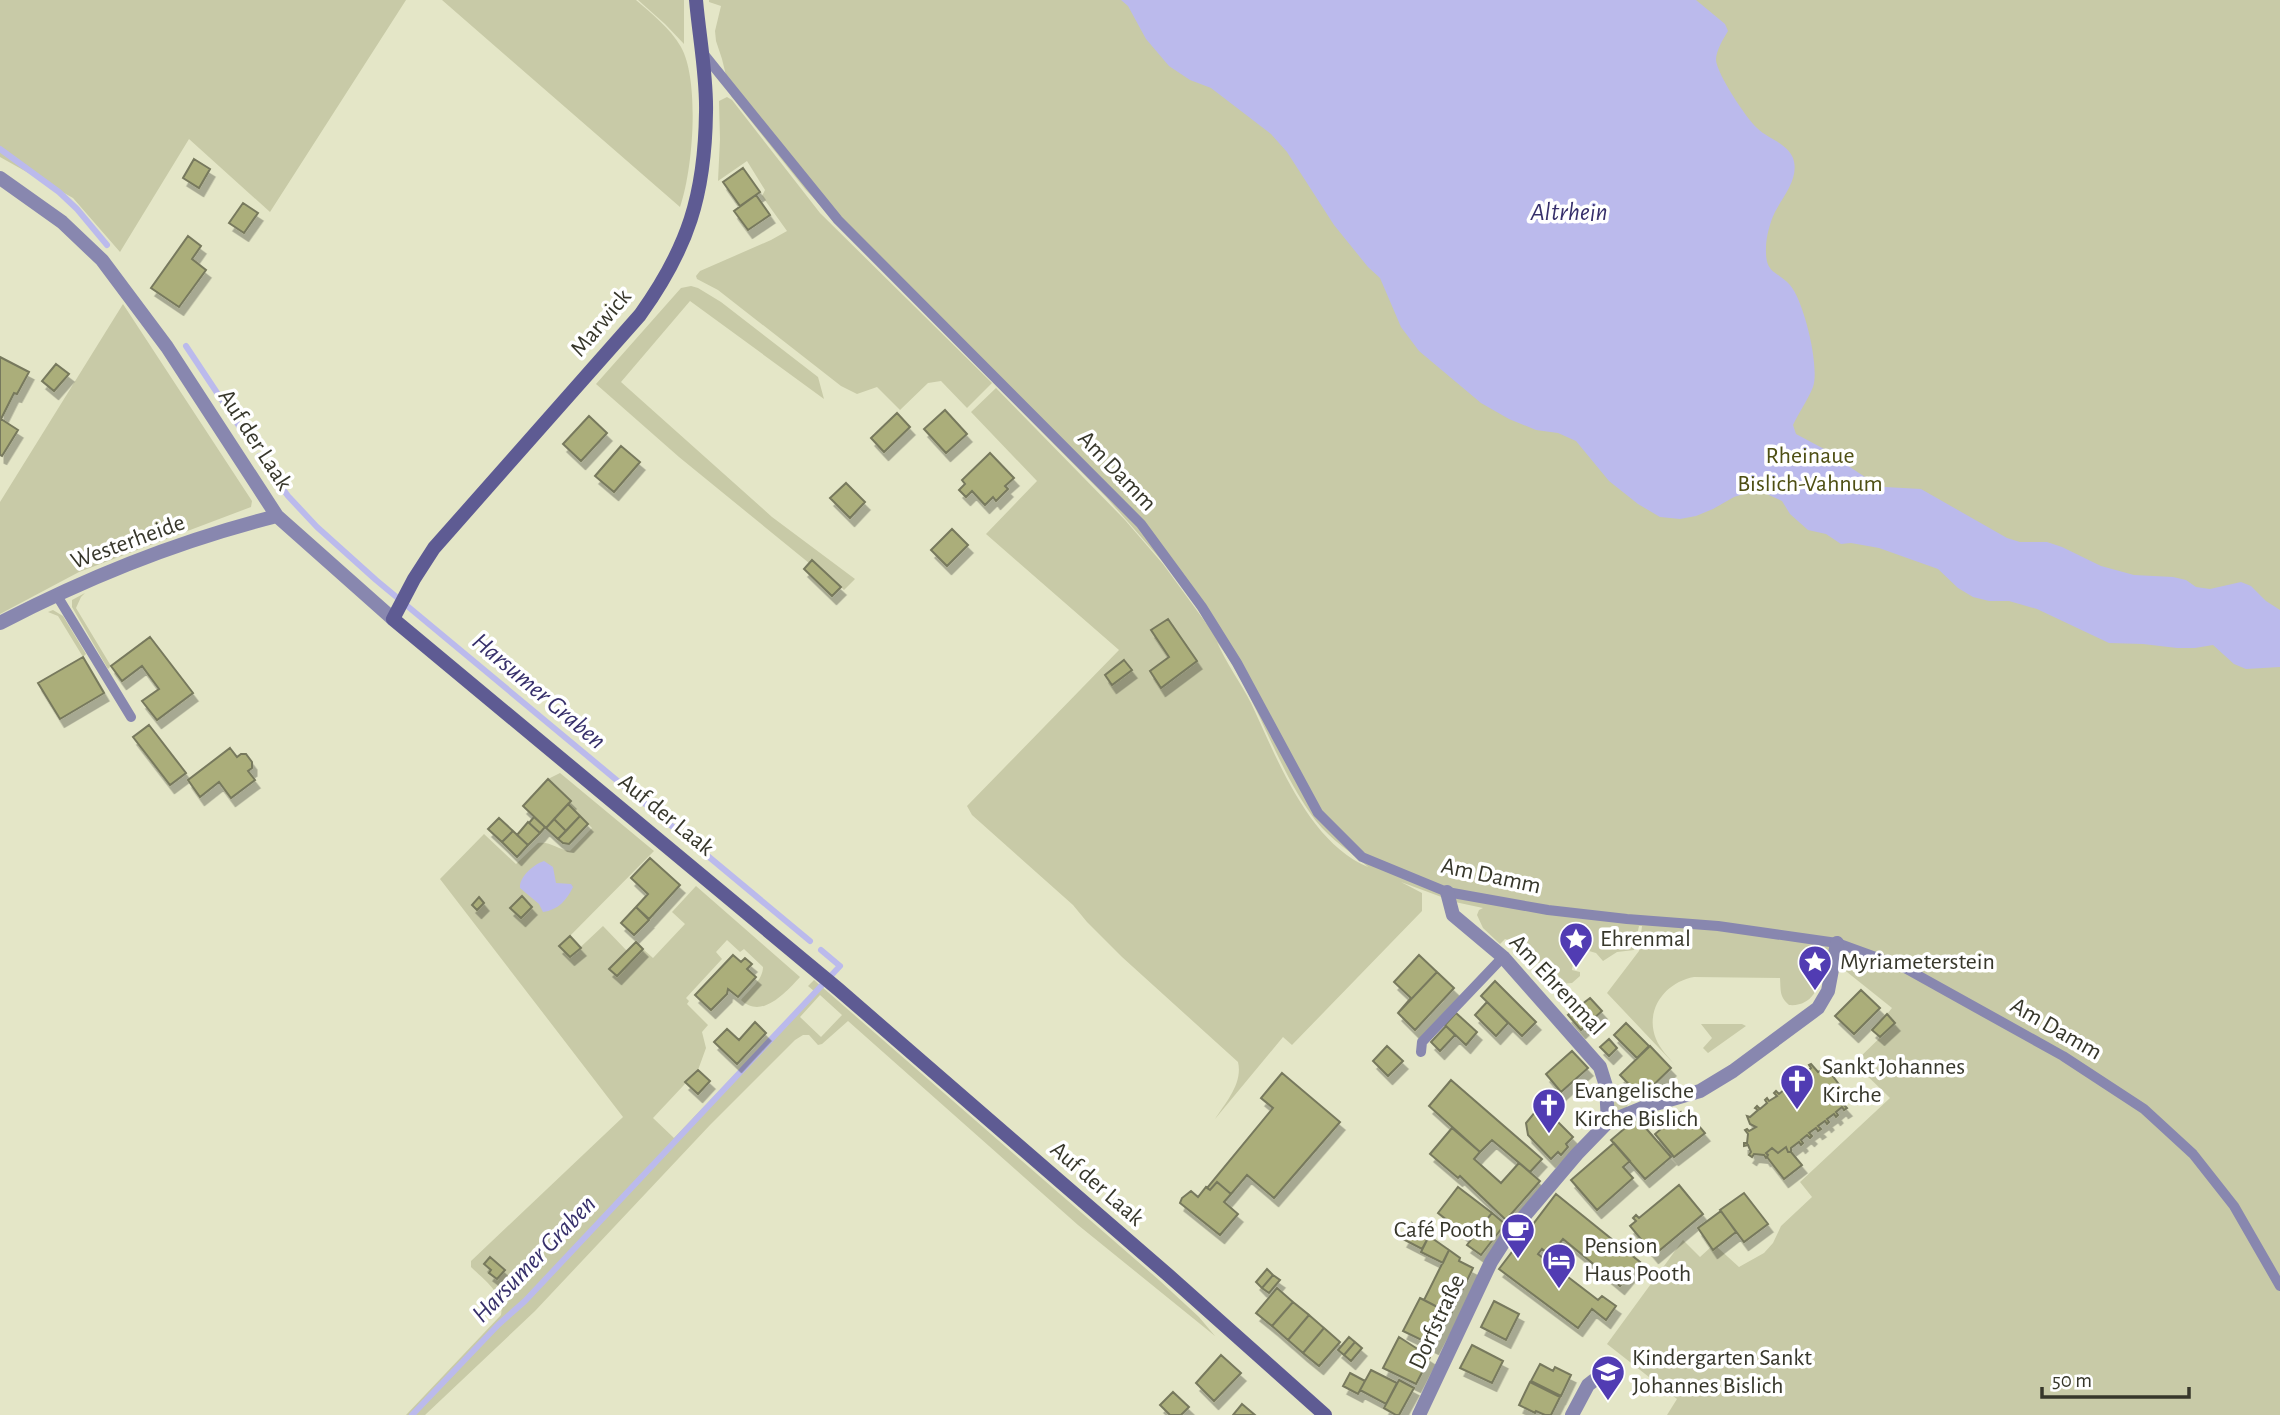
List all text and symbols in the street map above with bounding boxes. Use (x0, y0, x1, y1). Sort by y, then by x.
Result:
water label: Altrhein (1529, 199, 1608, 225)
street label: Marwick (566, 285, 636, 361)
street label: Auf der Laak (214, 385, 296, 495)
street label: Am Damm (1073, 426, 1161, 516)
park label: Rheinaue Bislich-Vahnum (1737, 444, 1883, 496)
street label: Westerheide (68, 510, 188, 574)
water label: Harsumer Graben (467, 628, 611, 754)
street label: Auf der Laak (614, 770, 718, 861)
street label: Am Damm (1439, 854, 1543, 898)
place icon: Ehrenmal (1557, 920, 1595, 969)
place label: Ehrenmal (1600, 927, 1691, 951)
street label: Am Ehrenmal (1505, 930, 1609, 1040)
place icon: Myriameterstein (1796, 943, 1834, 992)
place label: Myriameterstein (1840, 950, 1995, 974)
street label: Am Damm (2006, 993, 2106, 1065)
place label: Sankt Johannes Kirche (1822, 1055, 1965, 1107)
church icon: Sankt Johannes Kirche (1778, 1062, 1816, 1111)
place label: Evangelische Kirche Bislich (1574, 1079, 1698, 1131)
church icon: Evangelische Kirche Bislich (1530, 1086, 1568, 1135)
street label: Auf der Laak (1046, 1137, 1148, 1231)
water label: Harsumer Graben (467, 1191, 601, 1327)
cafe icon: Café Pooth (1499, 1211, 1537, 1260)
place label: Café Pooth (1394, 1218, 1494, 1242)
place label: Pension Haus Pooth (1584, 1234, 1691, 1286)
hotel icon: Pension Haus Pooth (1540, 1241, 1578, 1290)
street label: Dorfstraße (1405, 1271, 1469, 1373)
place label: Kindergarten Sankt Johannes Bislich (1632, 1346, 1812, 1398)
school or university icon: Kindergarten Sankt Johannes Bislich (1589, 1353, 1627, 1402)
scale bar (2042, 1356, 2189, 1400)
text: 50 m (2052, 1370, 2092, 1391)

